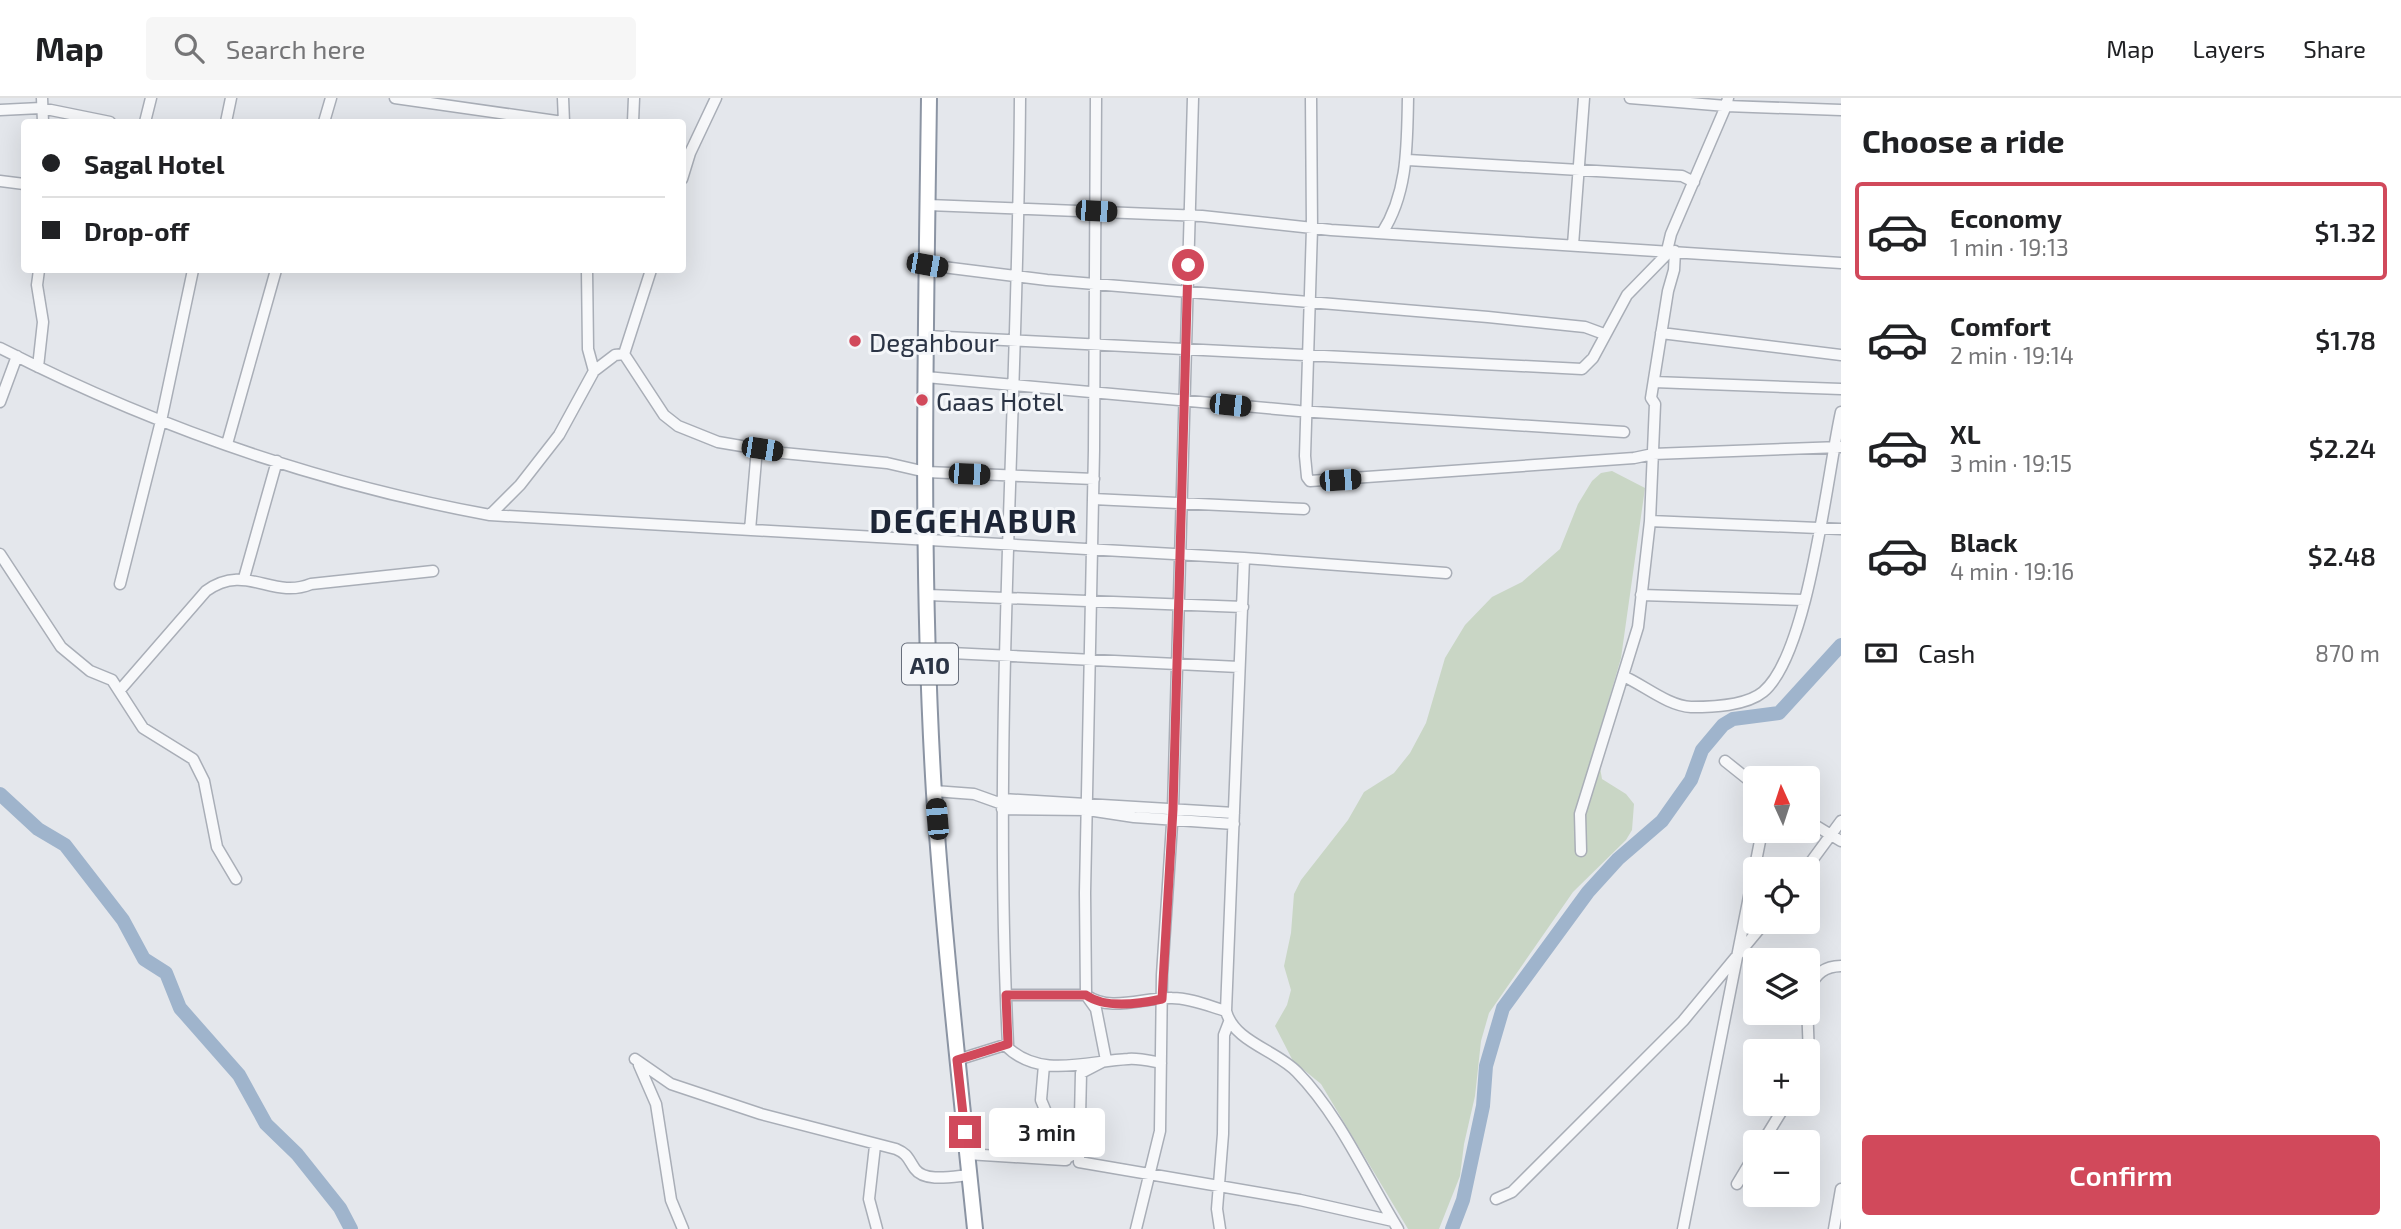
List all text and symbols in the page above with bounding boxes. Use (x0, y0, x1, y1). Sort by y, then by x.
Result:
search box (146, 17, 636, 80)
text: Map (35, 28, 104, 68)
icon: search (170, 29, 208, 67)
text: Search here (226, 33, 365, 64)
text: Map (2106, 34, 2154, 63)
text: Layers (2192, 34, 2265, 63)
text: Share (2303, 34, 2366, 63)
text: Choose a ride (1862, 121, 2065, 159)
text: Sagal Hotel (84, 148, 225, 179)
car (1075, 199, 1118, 223)
icon: car (1866, 200, 1929, 263)
text: Economy (1950, 202, 2062, 233)
text: Drop-off (84, 215, 189, 246)
text: $1.32 (2315, 216, 2376, 247)
text: 1 min · 19:13 (1950, 233, 2069, 261)
route start (1172, 249, 1204, 281)
car (905, 251, 950, 279)
icon: car (1866, 308, 1929, 371)
text: Comfort (1950, 310, 2051, 341)
text: $1.78 (2315, 324, 2376, 355)
place label: Degahbour (869, 326, 999, 357)
marker: Degahbour (847, 333, 863, 349)
text: 2 min · 19:14 (1950, 341, 2074, 369)
place label: Gaas Hotel (936, 385, 1064, 416)
marker: Gaas Hotel (914, 392, 930, 408)
car (1209, 392, 1252, 418)
icon: car (1866, 416, 1929, 479)
text: XL (1950, 418, 1981, 449)
text: $2.24 (2309, 432, 2376, 463)
car (740, 435, 785, 463)
text: 3 min · 19:15 (1950, 449, 2072, 477)
car (948, 463, 991, 485)
car (1319, 468, 1362, 492)
district label: DEGEHABUR (869, 500, 1079, 540)
icon: car (1866, 524, 1929, 587)
text: Black (1950, 526, 2018, 557)
text: $2.48 (2308, 540, 2376, 571)
text: 4 min · 19:16 (1950, 557, 2074, 585)
icon: cash (1862, 634, 1900, 672)
text: Cash (1918, 637, 1975, 668)
text: 870 m (2315, 639, 2380, 667)
road number: A10 (902, 644, 958, 684)
north arrow (1743, 766, 1820, 844)
map controls (1743, 766, 1820, 1207)
car (925, 797, 950, 841)
button: locate (1743, 857, 1820, 934)
button: layers (1743, 948, 1820, 1025)
button: + (1743, 1039, 1820, 1116)
callout: 3 min (990, 1108, 1105, 1156)
route end (949, 1116, 981, 1148)
text: 3 min (1018, 1118, 1076, 1146)
button: − (1743, 1130, 1820, 1207)
button: Confirm (1862, 1135, 2380, 1215)

